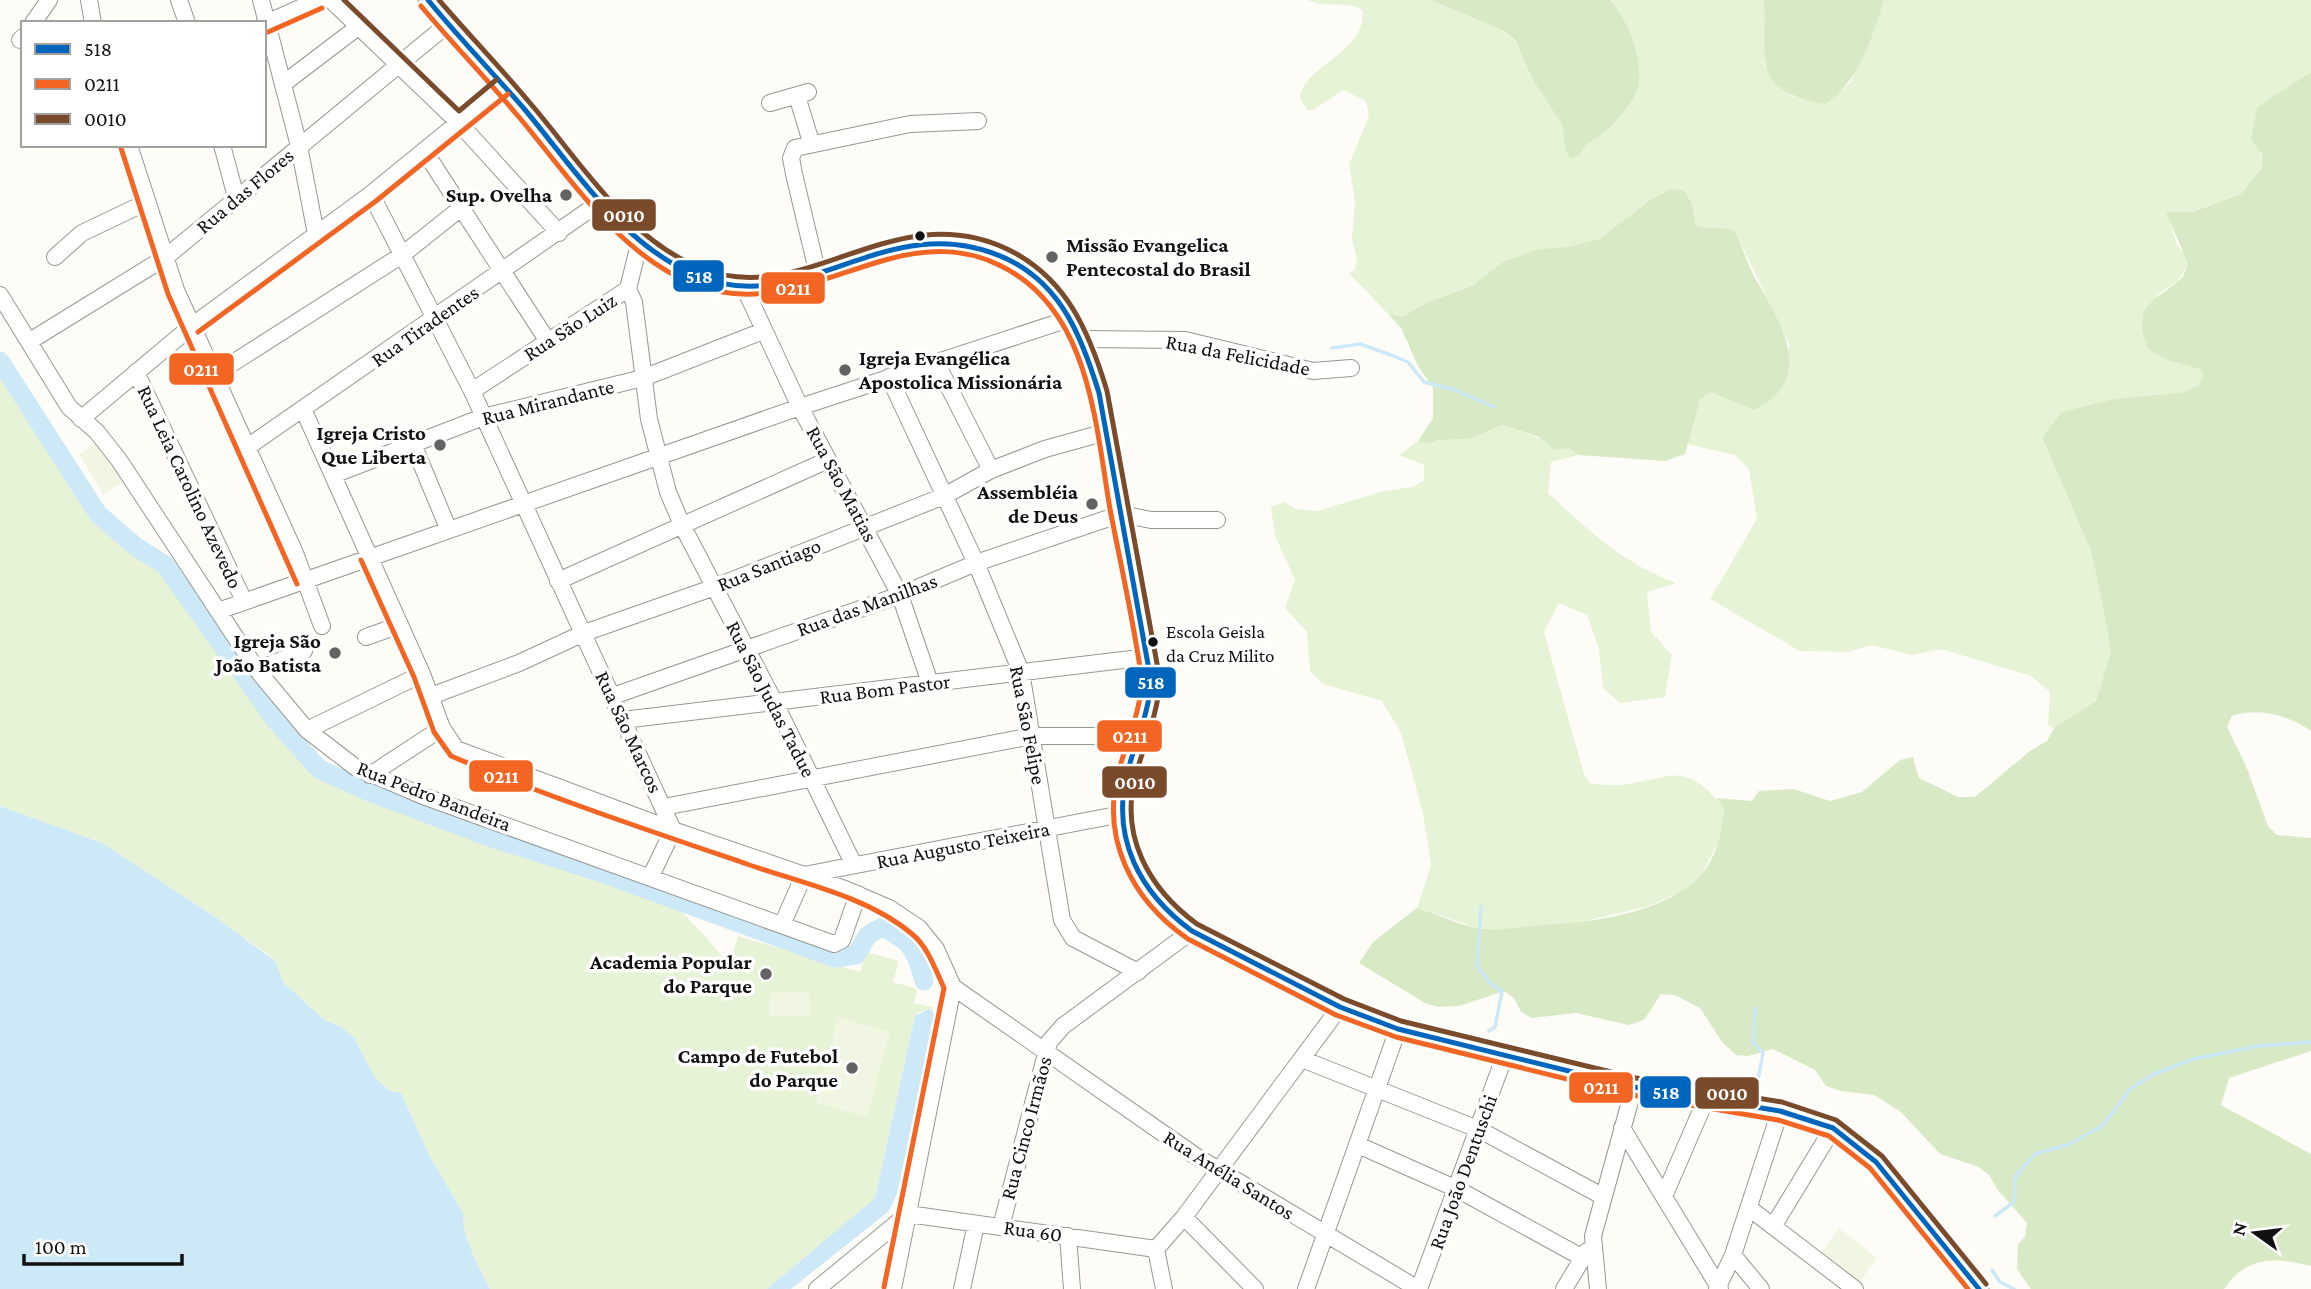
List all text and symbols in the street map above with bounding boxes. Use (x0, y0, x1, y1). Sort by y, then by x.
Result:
legend (21, 21, 266, 147)
text: 518 (84, 37, 112, 61)
text: 0211 (84, 72, 120, 96)
text: 0010 (84, 107, 127, 131)
street label: Rua das Flores (191, 143, 299, 239)
place label: Sup. Ovelha (446, 183, 553, 207)
marker: Sup. Ovelha (558, 187, 574, 203)
line badge: 0010 (591, 198, 657, 232)
text: 0010 (603, 205, 645, 226)
unlabelled marker (913, 229, 927, 243)
place label: Missão Evangelica Pentecostal do Brasil (1066, 233, 1251, 281)
marker: Missão Evangelica Pentecostal do Brasil (1044, 249, 1060, 265)
line badge: 518 (672, 259, 725, 293)
text: 518 (685, 266, 713, 287)
line badge: 0211 (760, 271, 826, 305)
text: 0211 (775, 278, 811, 299)
street label: Rua Tiradentes (367, 280, 483, 372)
street label: Rua São Luiz (519, 288, 621, 366)
street label: Rua da Felicidade (1164, 329, 1312, 381)
place label: Igreja Evangélica Apostolica Missionária (858, 346, 1063, 394)
line badge: 0211 (168, 352, 235, 386)
text: 0211 (183, 359, 219, 380)
marker: Igreja Evangélica Apostolica Missionária (837, 362, 853, 378)
street label: Rua Mirandante (479, 374, 617, 430)
street label: Rua Leia Carolino Azevedo (132, 382, 248, 592)
place label: Igreja Cristo Que Liberta (316, 421, 427, 469)
street label: Rua São Matias (801, 422, 883, 546)
marker: Igreja Cristo Que Liberta (432, 437, 448, 453)
place label: Assembléia de Deus (976, 480, 1079, 528)
marker: Assembléia de Deus (1084, 496, 1100, 512)
street label: Rua Santiago (714, 533, 824, 597)
street label: Rua das Manilhas (793, 568, 941, 642)
street label: Rua São Judas Tadue (721, 617, 821, 781)
place label: Escola Geisla da Cruz Milito (1166, 621, 1274, 666)
place label: Igreja São João Batista (214, 629, 322, 677)
marker: Escola Geisla da Cruz Milito (1146, 635, 1160, 649)
marker: Igreja São João Batista (327, 645, 343, 661)
street label: Rua São Felipe (1005, 664, 1051, 786)
line badge: 518 (1124, 666, 1177, 699)
street label: Rua São Marcos (590, 667, 668, 797)
street label: Rua Bom Pastor (818, 669, 952, 709)
text: 518 (1137, 672, 1165, 693)
line badge: 0211 (1096, 719, 1163, 753)
text: 0211 (1112, 726, 1148, 747)
street label: Rua Pedro Bandeira (354, 756, 515, 837)
line badge: 0211 (468, 759, 534, 793)
line badge: 0010 (1101, 765, 1168, 799)
text: 0211 (483, 766, 519, 787)
text: 0010 (1114, 772, 1156, 793)
street label: Rua Augusto Teixeira (874, 816, 1052, 874)
place label: Academia Popular do Parque (589, 950, 753, 998)
marker: Academia Popular do Parque (758, 966, 774, 982)
place label: Campo de Futebol do Parque (678, 1044, 838, 1092)
street label: Rua Cinco Irmãos (995, 1054, 1057, 1202)
marker: Campo de Futebol do Parque (844, 1060, 860, 1076)
line badge: 0211 (1568, 1071, 1634, 1104)
line badge: 518 (1639, 1075, 1692, 1109)
line badge: 0010 (1694, 1076, 1760, 1110)
text: 0211 (1583, 1077, 1619, 1098)
text: 518 (1652, 1082, 1680, 1103)
text: 0010 (1706, 1083, 1748, 1104)
street label: Rua João Dentuschi (1424, 1091, 1502, 1253)
street label: Rua Anélia Santos (1159, 1125, 1299, 1225)
north arrow (2220, 1198, 2290, 1268)
street label: Rua 60 (1002, 1215, 1064, 1247)
text: N (2227, 1220, 2251, 1238)
scale bar (24, 1222, 182, 1266)
text: 100 m (35, 1235, 87, 1259)

